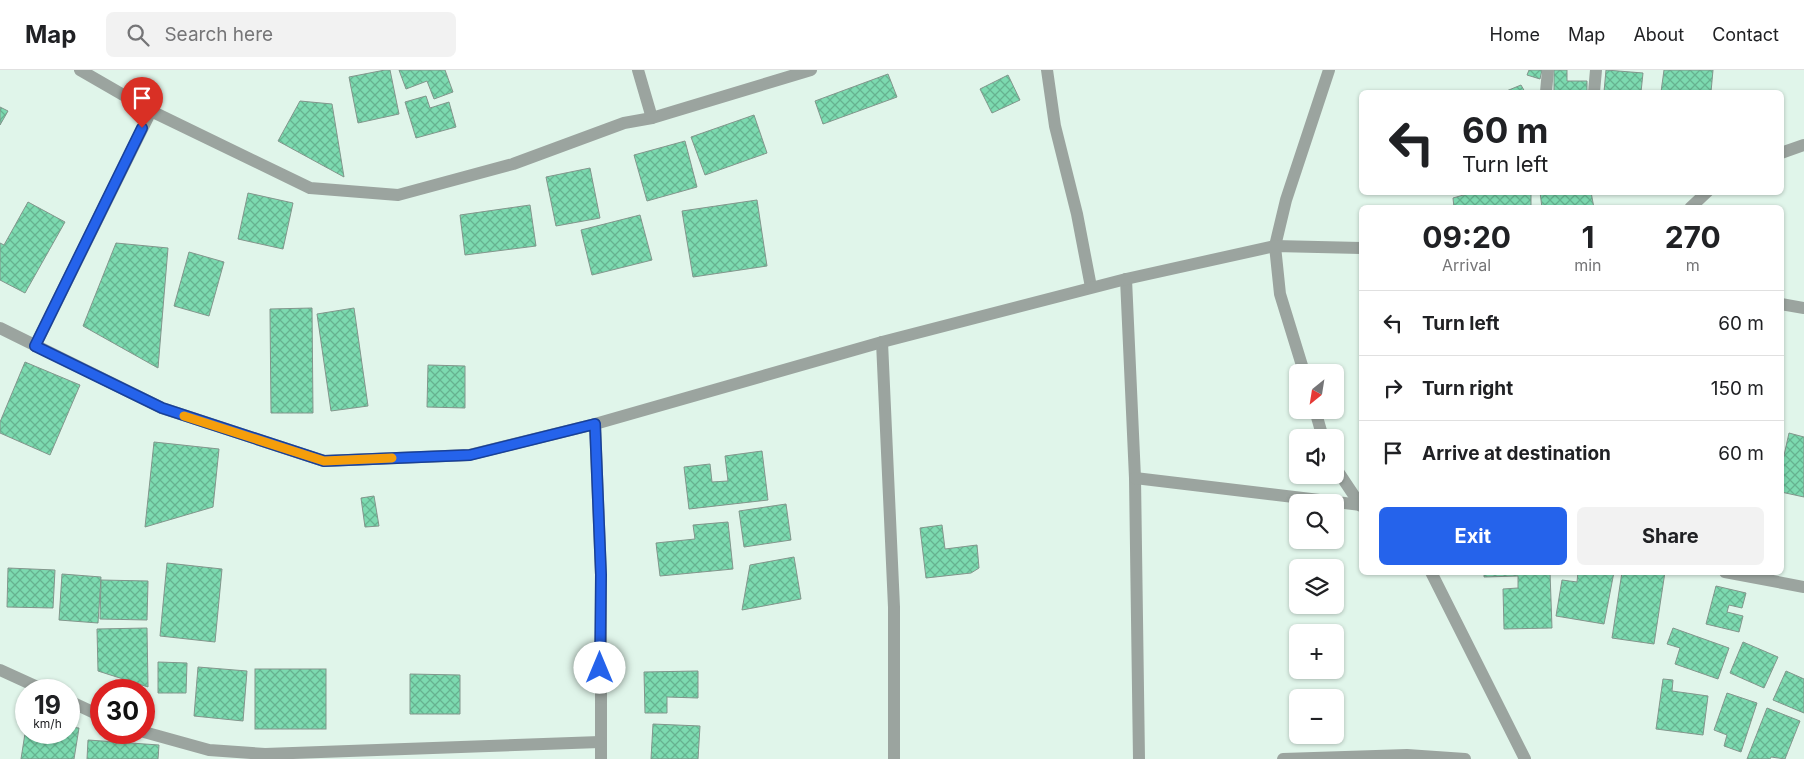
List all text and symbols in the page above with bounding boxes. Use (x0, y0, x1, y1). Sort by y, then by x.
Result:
search box (106, 12, 456, 57)
text: Map (25, 20, 76, 49)
icon: search (124, 21, 152, 49)
text: Search here (164, 23, 273, 46)
text: Home (1490, 24, 1540, 45)
text: Map (1568, 24, 1605, 45)
text: About (1633, 24, 1684, 45)
text: Contact (1712, 24, 1779, 45)
pin (121, 77, 163, 128)
icon: arrive (128, 84, 156, 112)
text: 60 m (1462, 109, 1549, 151)
icon: left (1379, 110, 1444, 175)
text: Turn left (1462, 151, 1548, 177)
text: 09:20 (1422, 219, 1511, 255)
text: 1 (1581, 219, 1594, 255)
text: 270 (1665, 219, 1721, 255)
text: Arrival (1442, 255, 1491, 275)
text: min (1574, 255, 1602, 275)
text: m (1686, 255, 1700, 275)
icon: left (1379, 309, 1407, 337)
text: Turn left (1422, 312, 1500, 335)
text: 60 m (1718, 312, 1764, 335)
north arrow (1289, 364, 1344, 419)
map controls (1289, 364, 1344, 744)
icon: right (1379, 374, 1407, 402)
text: Turn right (1422, 377, 1513, 400)
text: 150 m (1711, 377, 1764, 400)
button: sound (1289, 429, 1344, 484)
icon: arrive (1379, 439, 1407, 467)
text: Arrive at destination (1422, 442, 1611, 465)
text: 60 m (1718, 442, 1764, 465)
button: search (1289, 494, 1344, 549)
button: Exit (1379, 507, 1567, 565)
button: Share (1577, 507, 1764, 565)
button: layers (1289, 559, 1344, 614)
button: + (1289, 624, 1344, 679)
position arrow (573, 641, 625, 693)
speed limit sign: 30 (90, 679, 155, 744)
button: − (1289, 689, 1344, 744)
text: 19 (34, 690, 61, 720)
text: km/h (33, 716, 62, 731)

